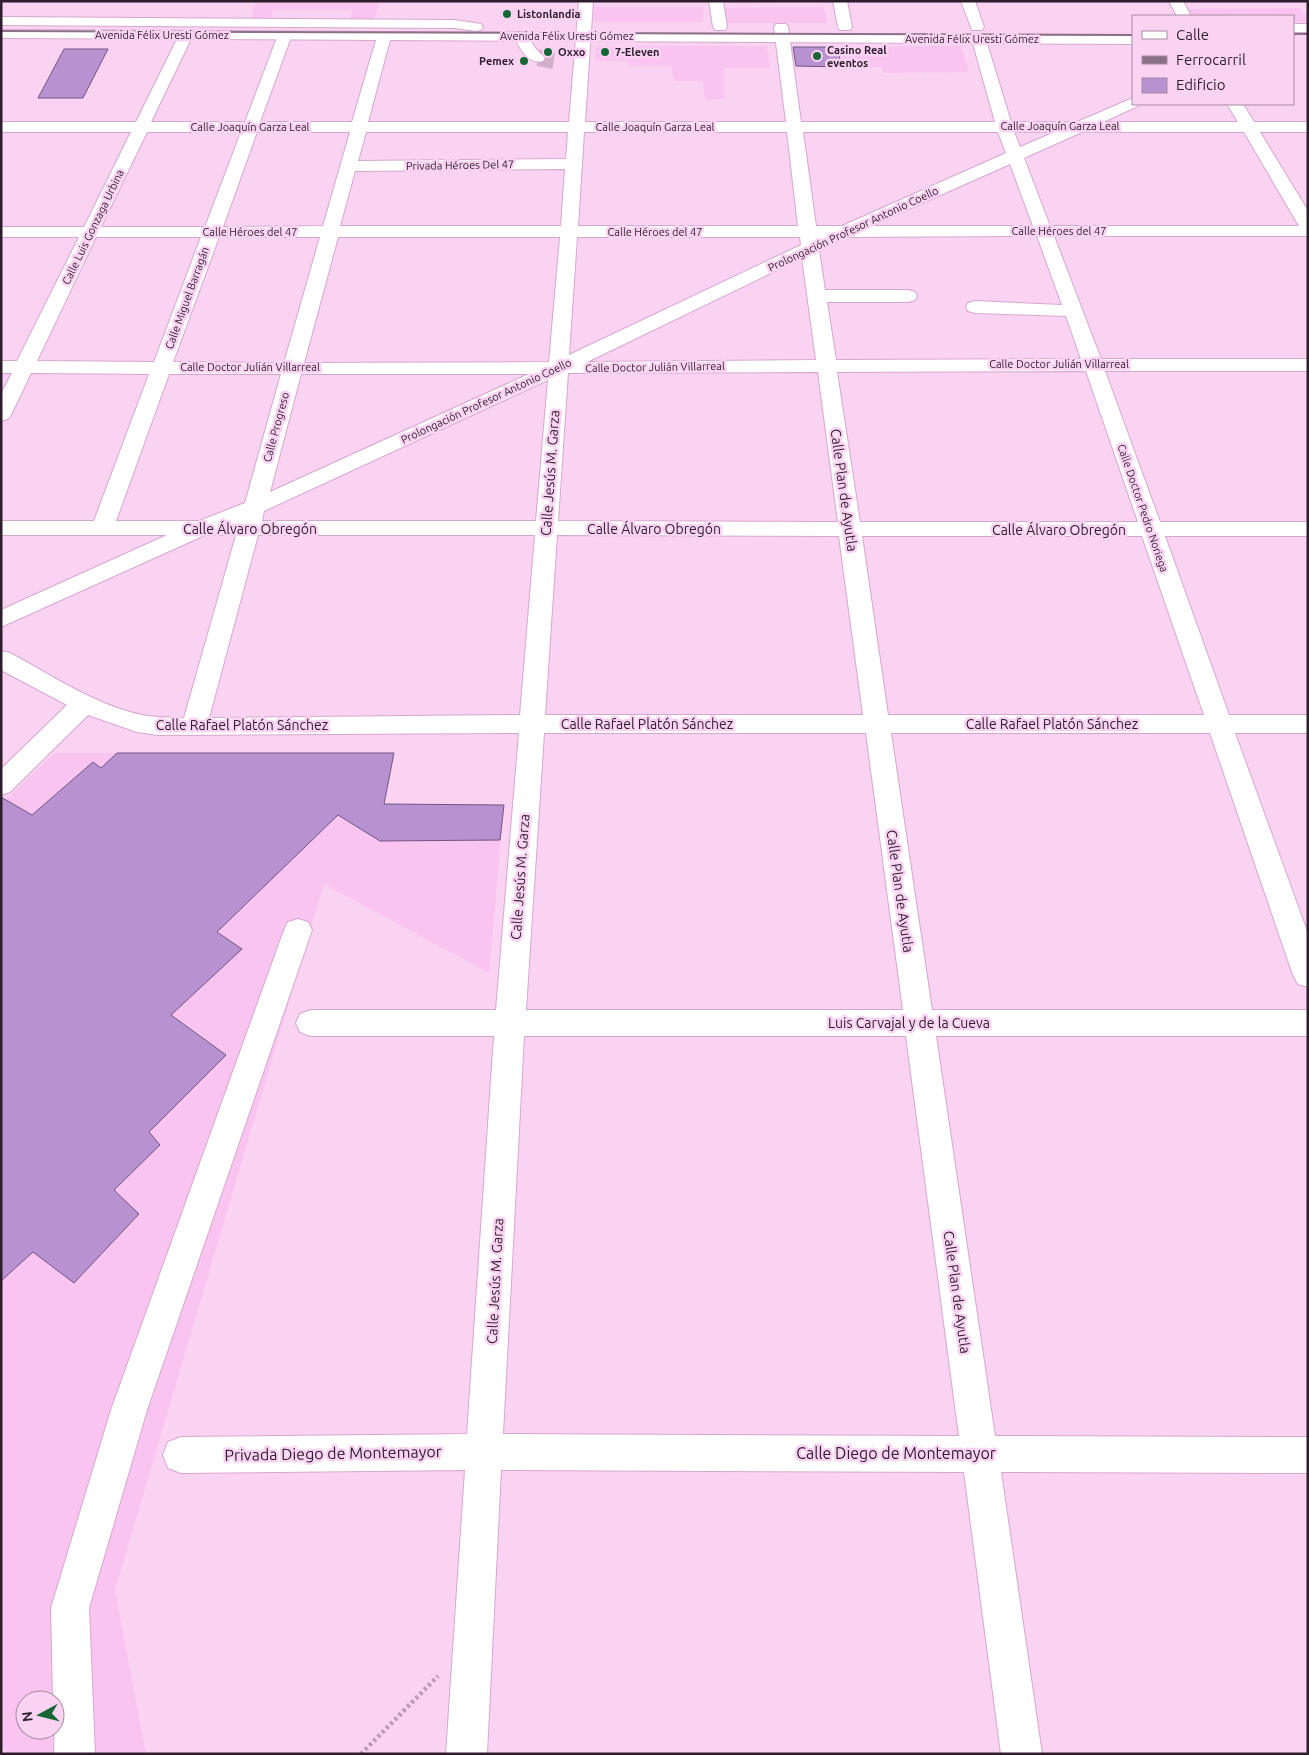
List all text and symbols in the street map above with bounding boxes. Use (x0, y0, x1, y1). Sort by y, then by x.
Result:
marker: Listonlandia (501, 8, 513, 20)
place label: Listonlandia (517, 8, 580, 20)
legend (1132, 15, 1294, 105)
text: Calle (1176, 26, 1209, 43)
street label: Avenida Félix Uresti Gómez (95, 29, 229, 41)
street label: Avenida Félix Uresti Gómez (500, 30, 634, 42)
street label: Avenida Félix Uresti Gómez (905, 33, 1039, 45)
place label: Casino Real eventos (827, 44, 887, 69)
marker: Oxxo (542, 46, 554, 58)
place label: Oxxo (558, 46, 586, 58)
marker: 7-Eleven (599, 46, 611, 58)
place label: 7-Eleven (615, 46, 660, 58)
marker: Casino Real eventos (811, 50, 823, 62)
text: Ferrocarril (1176, 51, 1246, 68)
place label: Pemex (479, 55, 514, 67)
marker: Pemex (518, 55, 530, 67)
text: Edificio (1176, 76, 1225, 93)
street label: Calle Joaquín Garza Leal (1001, 120, 1120, 132)
street label: Calle Joaquín Garza Leal (191, 121, 310, 133)
street label: Calle Joaquín Garza Leal (596, 121, 715, 133)
street label: Privada Héroes Del 47 (406, 158, 514, 172)
street label: Calle Luis Gonzaga Urbina (60, 167, 126, 287)
street label: Prolongación Profesor Antonio Coello (766, 184, 940, 274)
street label: Calle Héroes del 47 (1012, 225, 1106, 237)
street label: Calle Héroes del 47 (203, 226, 297, 238)
street label: Calle Héroes del 47 (608, 226, 702, 238)
street label: Calle Miguel Barragán (163, 245, 211, 351)
street label: Prolongación Profesor Antonio Coello (399, 356, 573, 446)
street label: Calle Doctor Julián Villarreal (989, 358, 1129, 370)
street label: Calle Doctor Julián Villarreal (585, 360, 725, 374)
street label: Calle Doctor Julián Villarreal (180, 361, 320, 373)
street label: Calle Progreso (261, 391, 291, 463)
street label: Calle Jesús M. Garza (538, 409, 562, 537)
street label: Calle Plan de Ayutla (827, 428, 861, 552)
street label: Calle Doctor Pedro Noriega (1115, 442, 1171, 574)
street label: Calle Álvaro Obregón (183, 520, 317, 537)
street label: Calle Álvaro Obregón (587, 520, 721, 537)
street label: Calle Álvaro Obregón (992, 521, 1126, 538)
street label: Calle Rafael Platón Sánchez (561, 716, 733, 732)
street label: Calle Rafael Platón Sánchez (966, 716, 1138, 732)
street label: Calle Rafael Platón Sánchez (156, 717, 328, 733)
street label: Calle Jesús M. Garza (508, 813, 532, 941)
street label: Calle Plan de Ayutla (883, 829, 917, 953)
street label: Luis Carvajal y de la Cueva (828, 1015, 990, 1031)
street label: Calle Jesús M. Garza (484, 1218, 506, 1344)
street label: Calle Plan de Ayutla (940, 1230, 974, 1354)
street label: Privada Diego de Montemayor (224, 1442, 442, 1464)
street label: Calle Diego de Montemayor (796, 1444, 996, 1462)
north arrow (15, 1690, 65, 1740)
text: N (19, 1710, 36, 1723)

